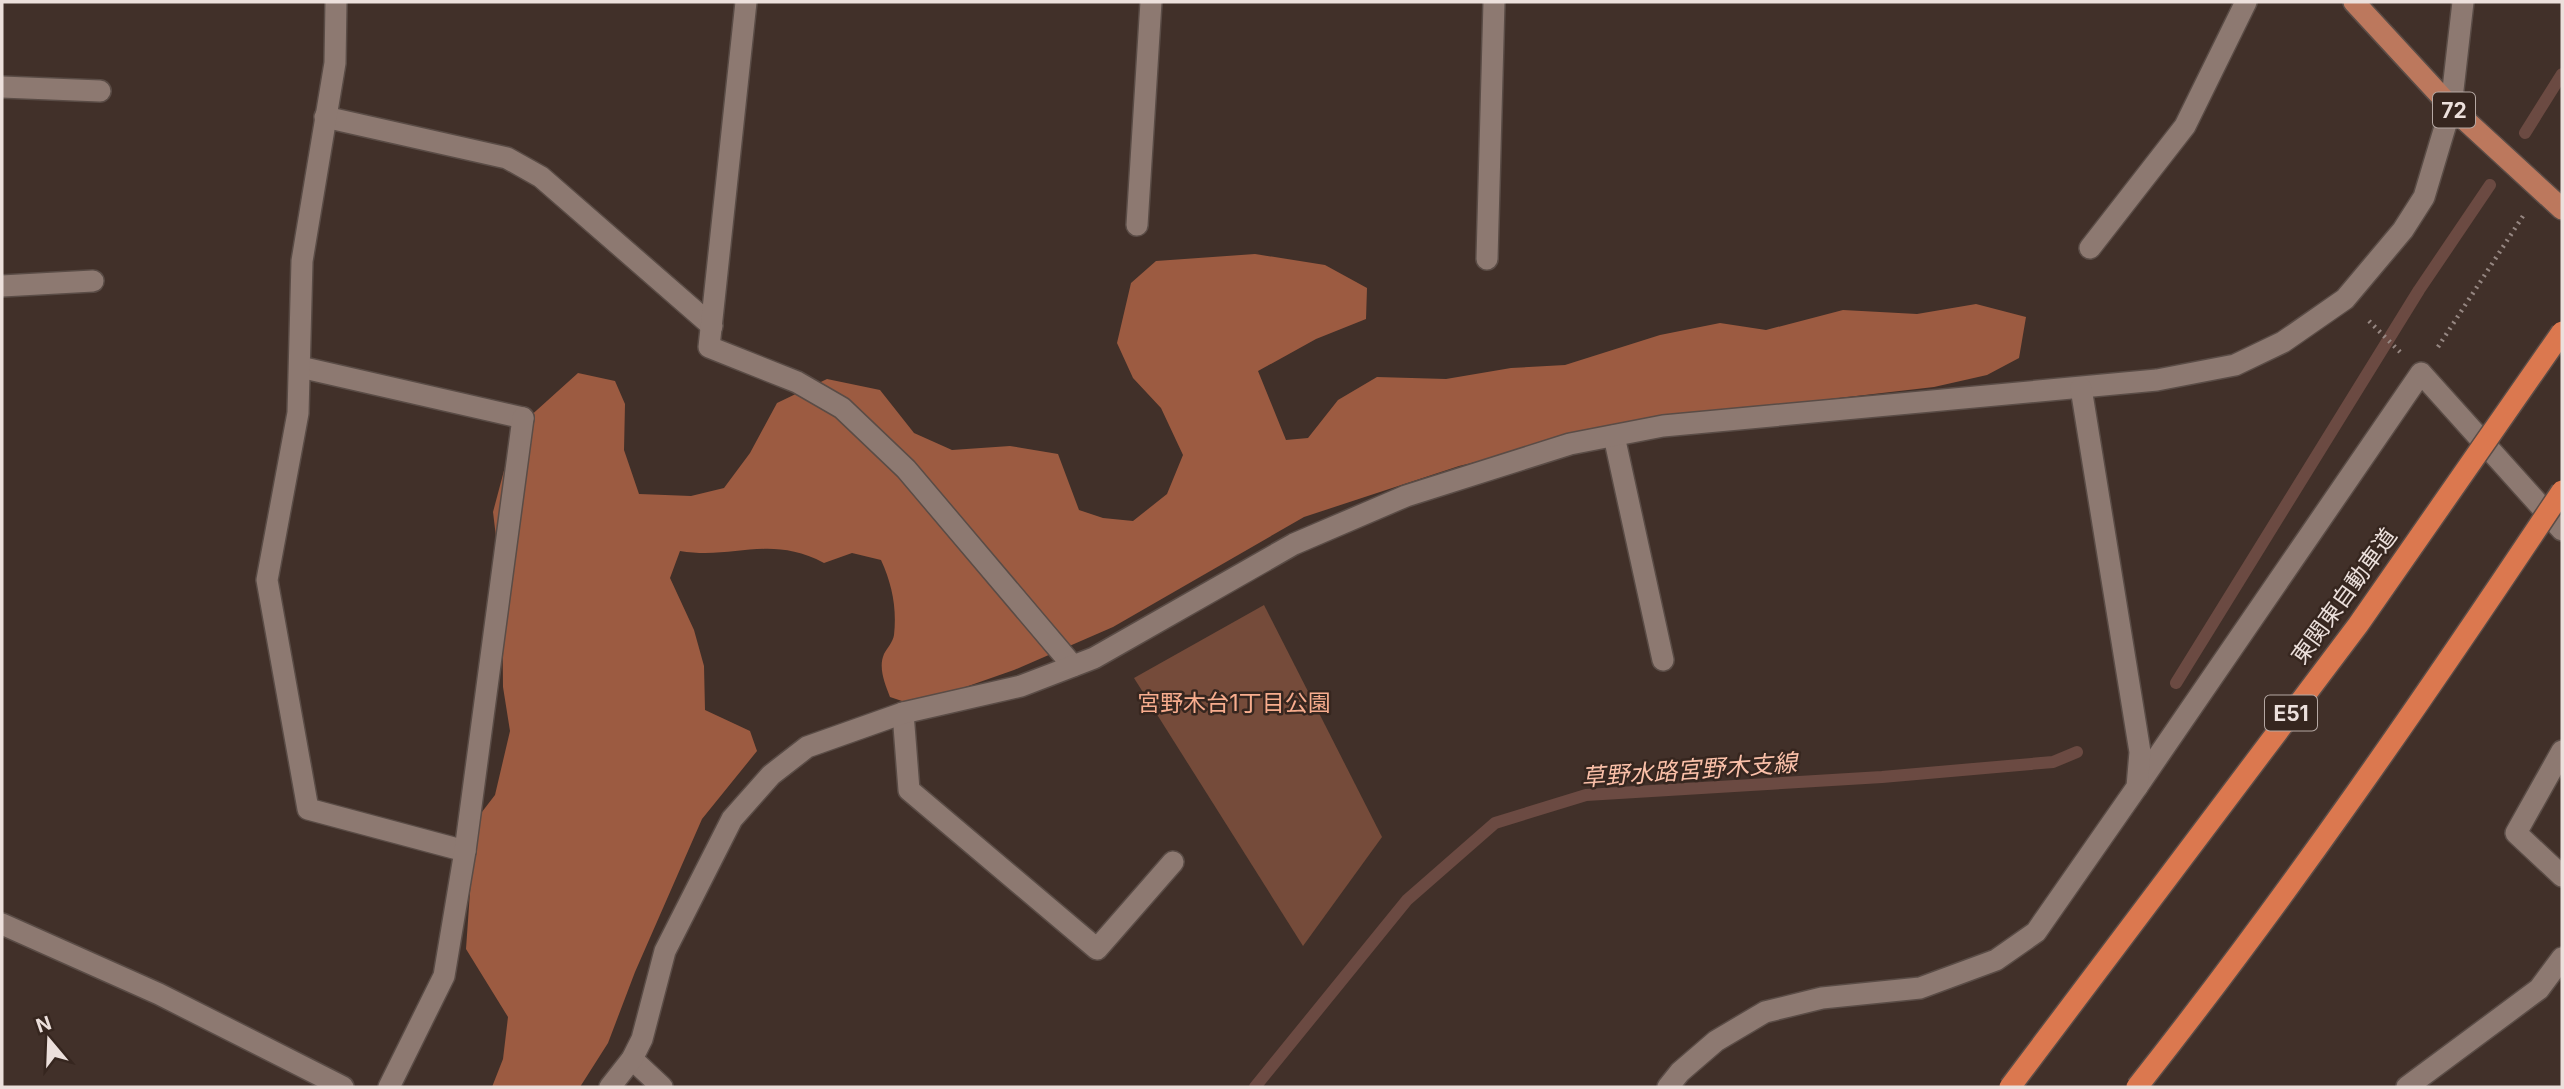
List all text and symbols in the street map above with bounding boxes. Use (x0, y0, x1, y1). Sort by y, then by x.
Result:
road number: 72 (2433, 92, 2475, 128)
street label: 東関東自動車道 (2285, 523, 2403, 669)
park label: 宮野木台1丁目公園 (1137, 689, 1331, 717)
road number: E51 (2265, 696, 2317, 730)
water label: 草野水路宮野木支線 (1580, 748, 1801, 792)
north arrow (14, 1005, 84, 1075)
text: N (33, 1011, 54, 1038)

